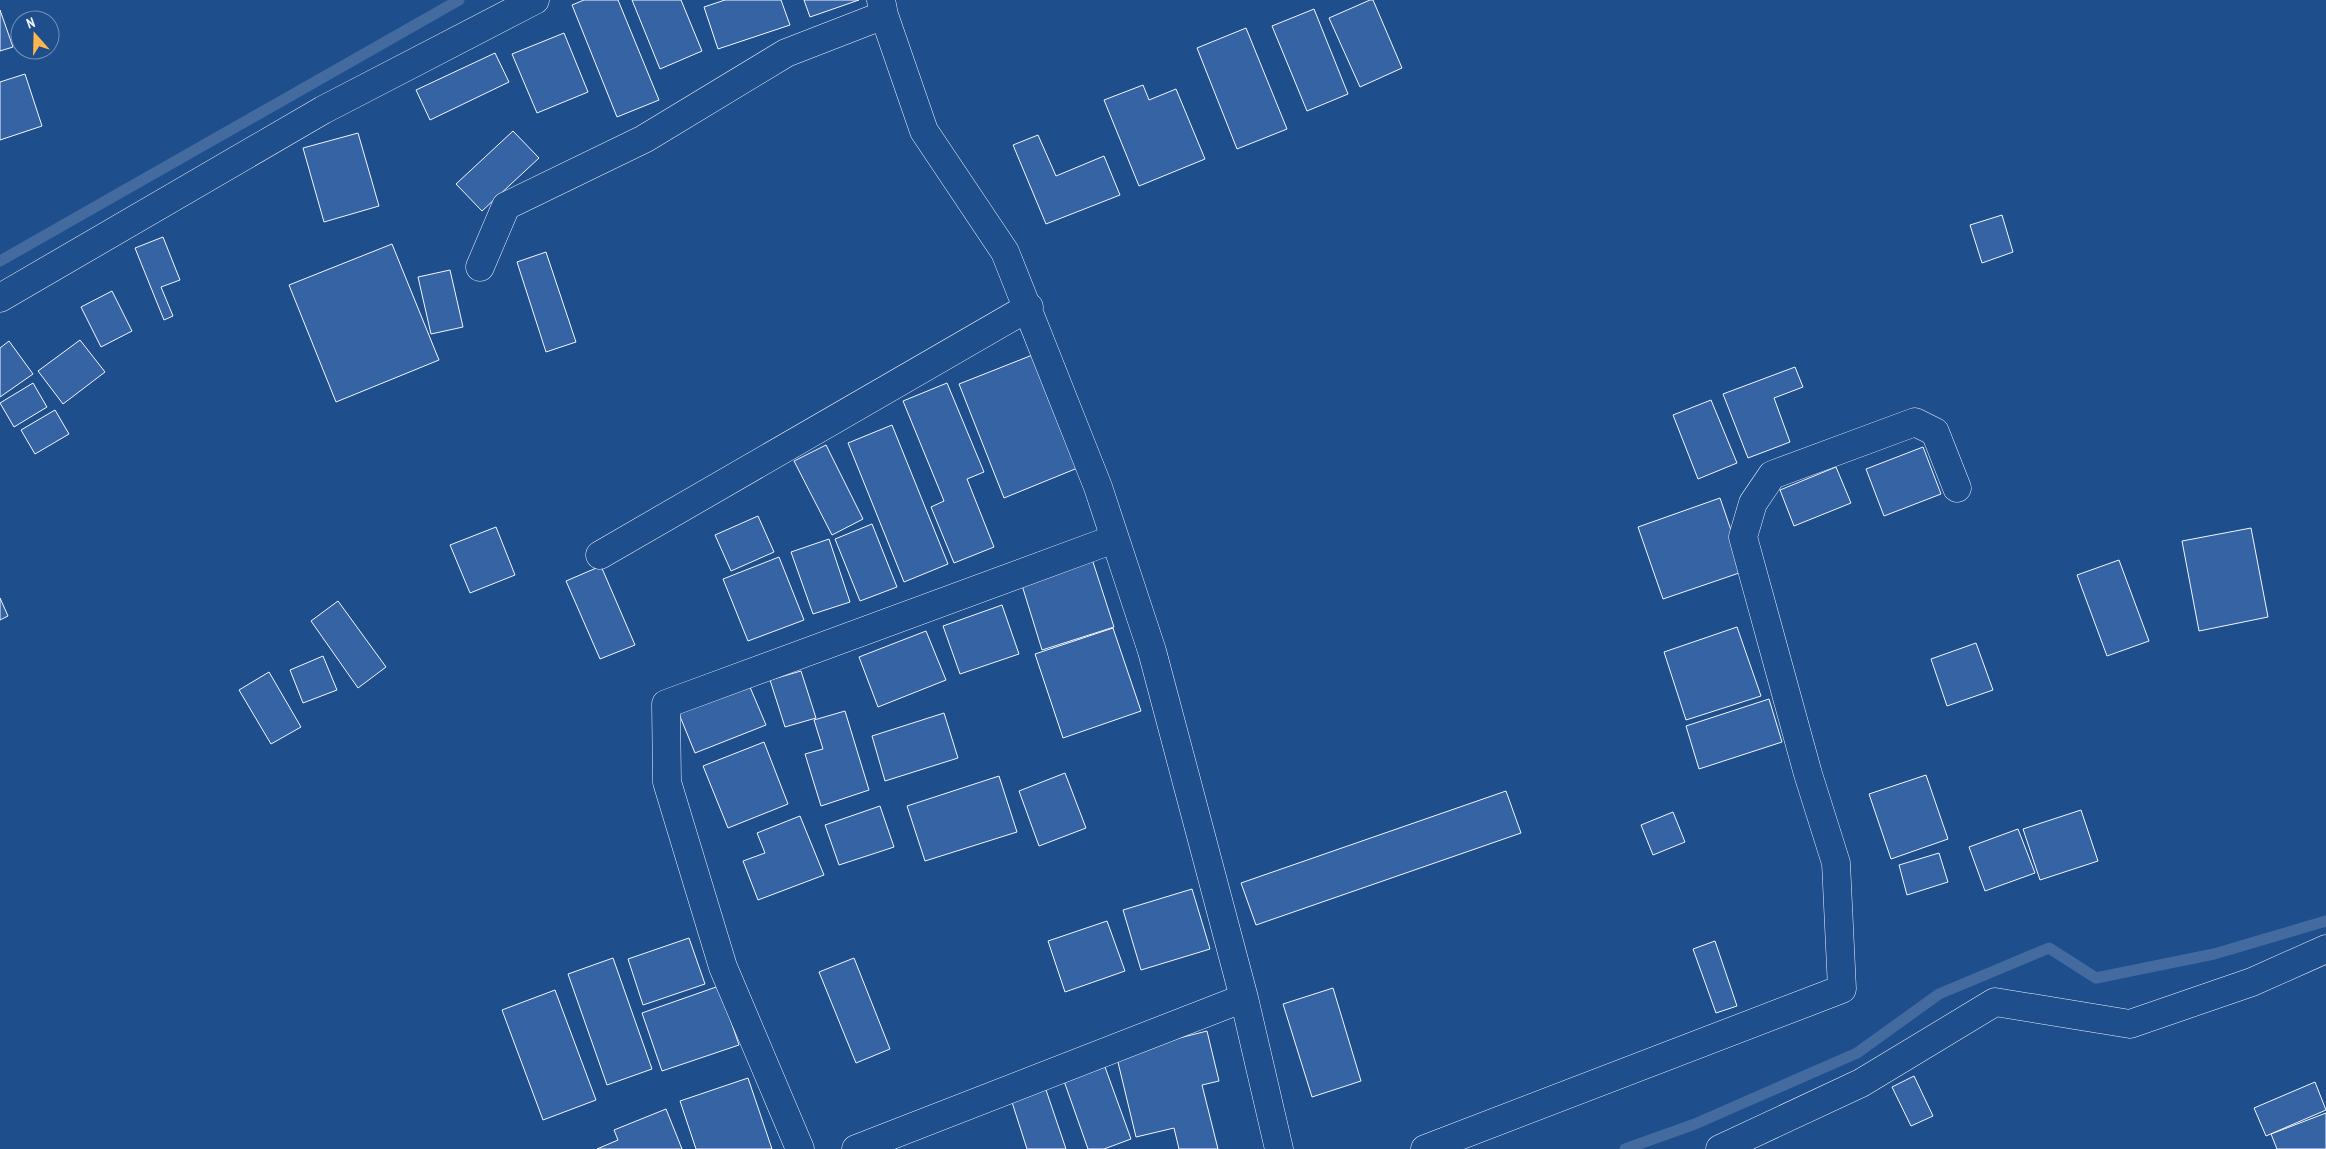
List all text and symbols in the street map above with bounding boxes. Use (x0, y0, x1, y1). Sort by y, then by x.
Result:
north arrow (10, 10, 60, 60)
text: N (24, 13, 37, 33)

